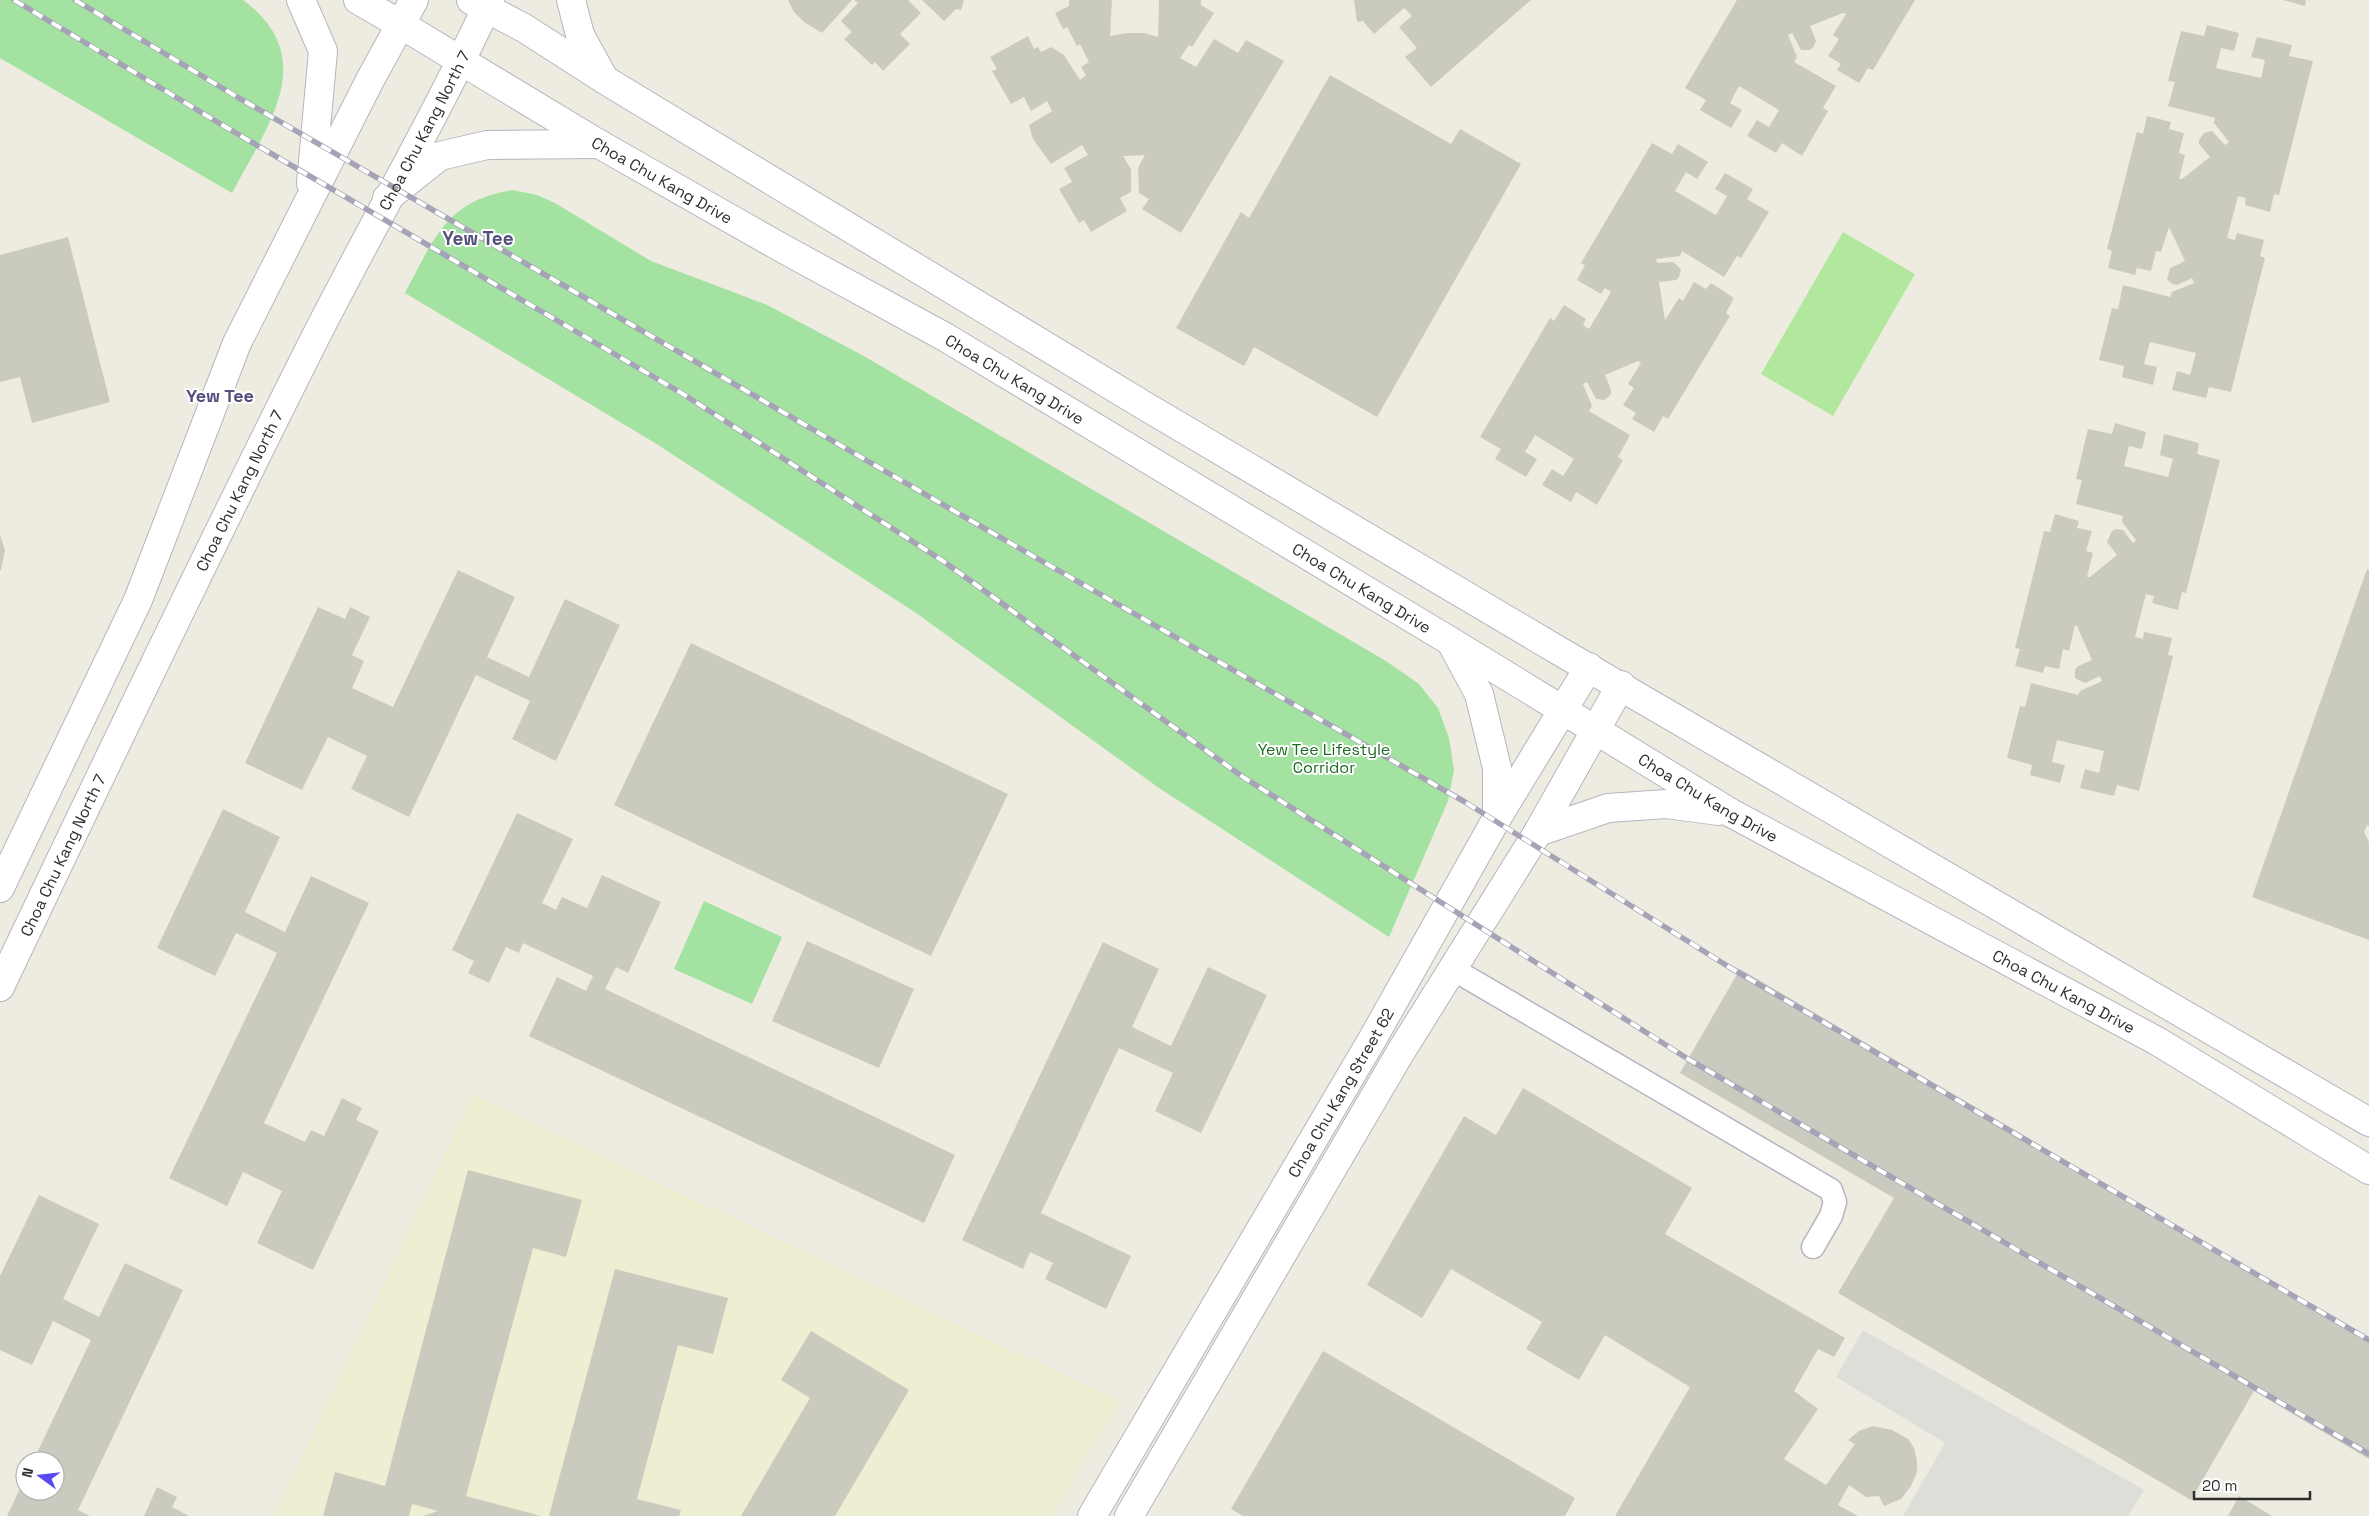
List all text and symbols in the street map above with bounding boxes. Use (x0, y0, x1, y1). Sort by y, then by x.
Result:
street label: Choa Chu Kang North 7 (374, 47, 475, 214)
street label: Choa Chu Kang Drive (588, 132, 736, 229)
district label: Yew Tee (442, 226, 514, 251)
street label: Choa Chu Kang Drive (941, 329, 1088, 429)
district label: Yew Tee (186, 384, 254, 407)
street label: Choa Chu Kang North 7 (191, 407, 288, 575)
street label: Choa Chu Kang Drive (1288, 538, 1435, 638)
park label: Yew Tee Lifestyle Corridor (1258, 739, 1390, 778)
street label: Choa Chu Kang Drive (1634, 749, 1781, 847)
street label: Choa Chu Kang North 7 (16, 771, 111, 940)
street label: Choa Chu Kang Drive (1989, 945, 2139, 1038)
street label: Choa Chu Kang Street 62 (1283, 1004, 1399, 1181)
north arrow (15, 1451, 65, 1501)
text: N (18, 1466, 37, 1480)
scale bar (2194, 1468, 2310, 1500)
text: 20 m (2202, 1476, 2237, 1495)

